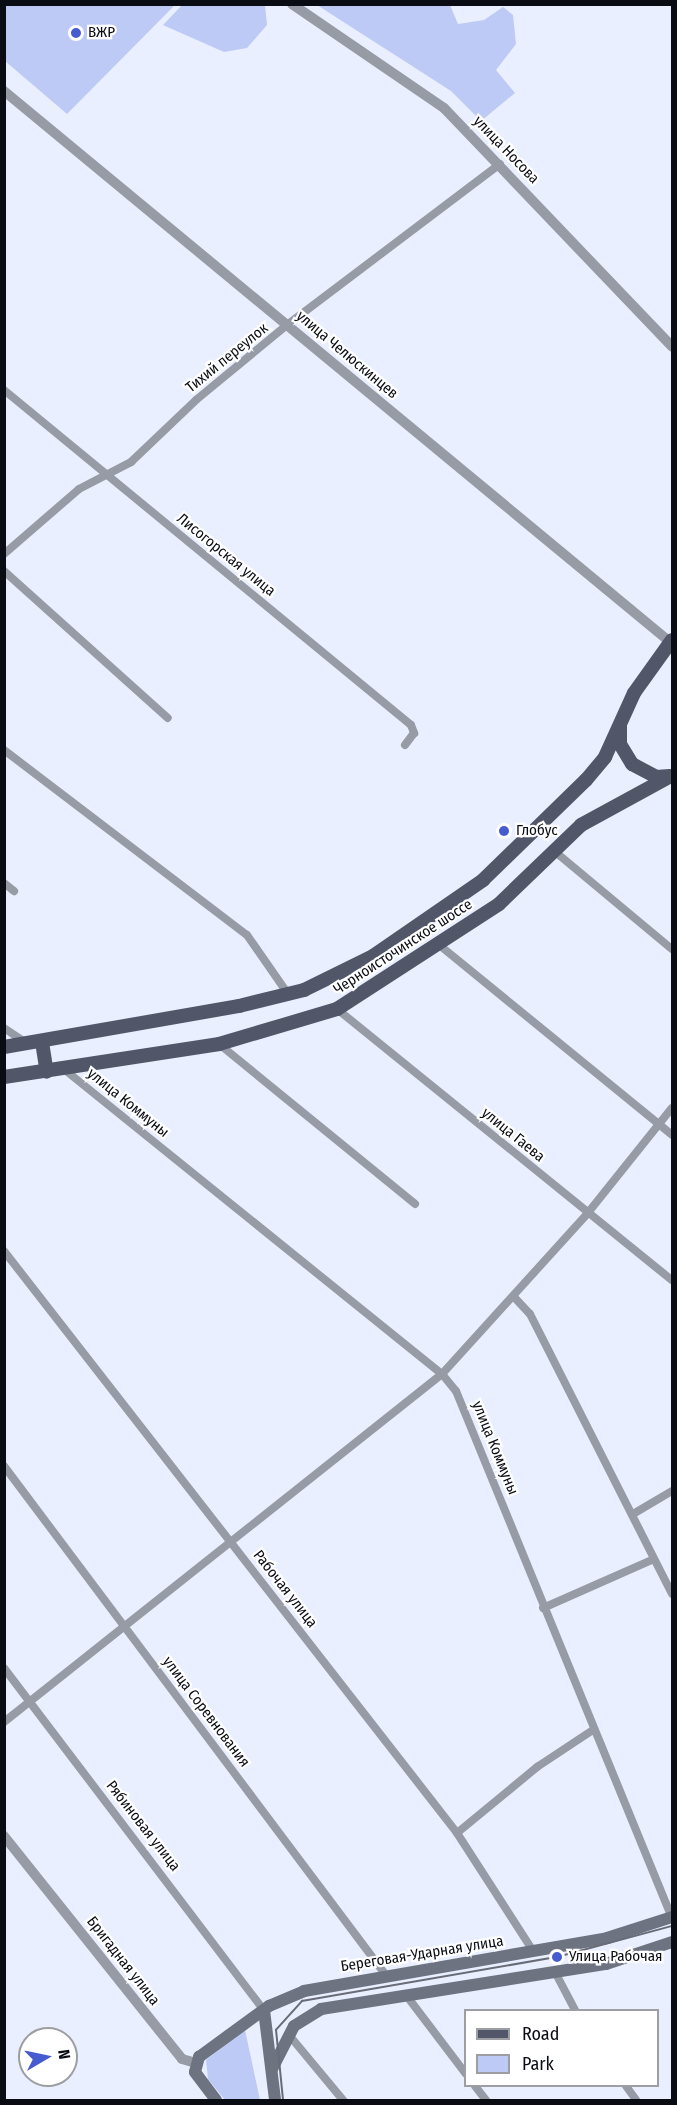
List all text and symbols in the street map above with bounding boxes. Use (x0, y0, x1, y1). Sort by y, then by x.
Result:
place label: ВЖР (88, 24, 115, 42)
marker: ВЖР (69, 26, 83, 40)
street label: улица Носова (469, 113, 543, 187)
street label: улица Челюскинцев (293, 307, 401, 403)
street label: Тихий переулок (182, 319, 272, 397)
street label: Лисогорская улица (173, 510, 279, 600)
place label: Глобус (516, 822, 558, 840)
marker: Глобус (497, 824, 511, 838)
street label: Черноисточинское шоссе (330, 895, 476, 999)
street label: улица Коммуны (84, 1065, 172, 1141)
street label: улица Гаева (478, 1104, 548, 1166)
street label: улица Коммуны (468, 1398, 522, 1498)
street label: Рабочая улица (249, 1547, 321, 1631)
street label: улица Соревнования (159, 1653, 253, 1771)
street label: Рябиновая улица (102, 1777, 184, 1875)
street label: Бригадная улица (83, 1913, 163, 2009)
street label: Береговая-Ударная улица (339, 1932, 505, 1976)
place label: Улица Рабочая (569, 1948, 662, 1966)
marker: Улица Рабочая (550, 1950, 564, 1964)
legend (464, 2009, 659, 2087)
text: Road (522, 2023, 559, 2045)
north arrow (18, 2027, 78, 2087)
text: N (54, 2048, 74, 2061)
text: Park (522, 2053, 554, 2075)

